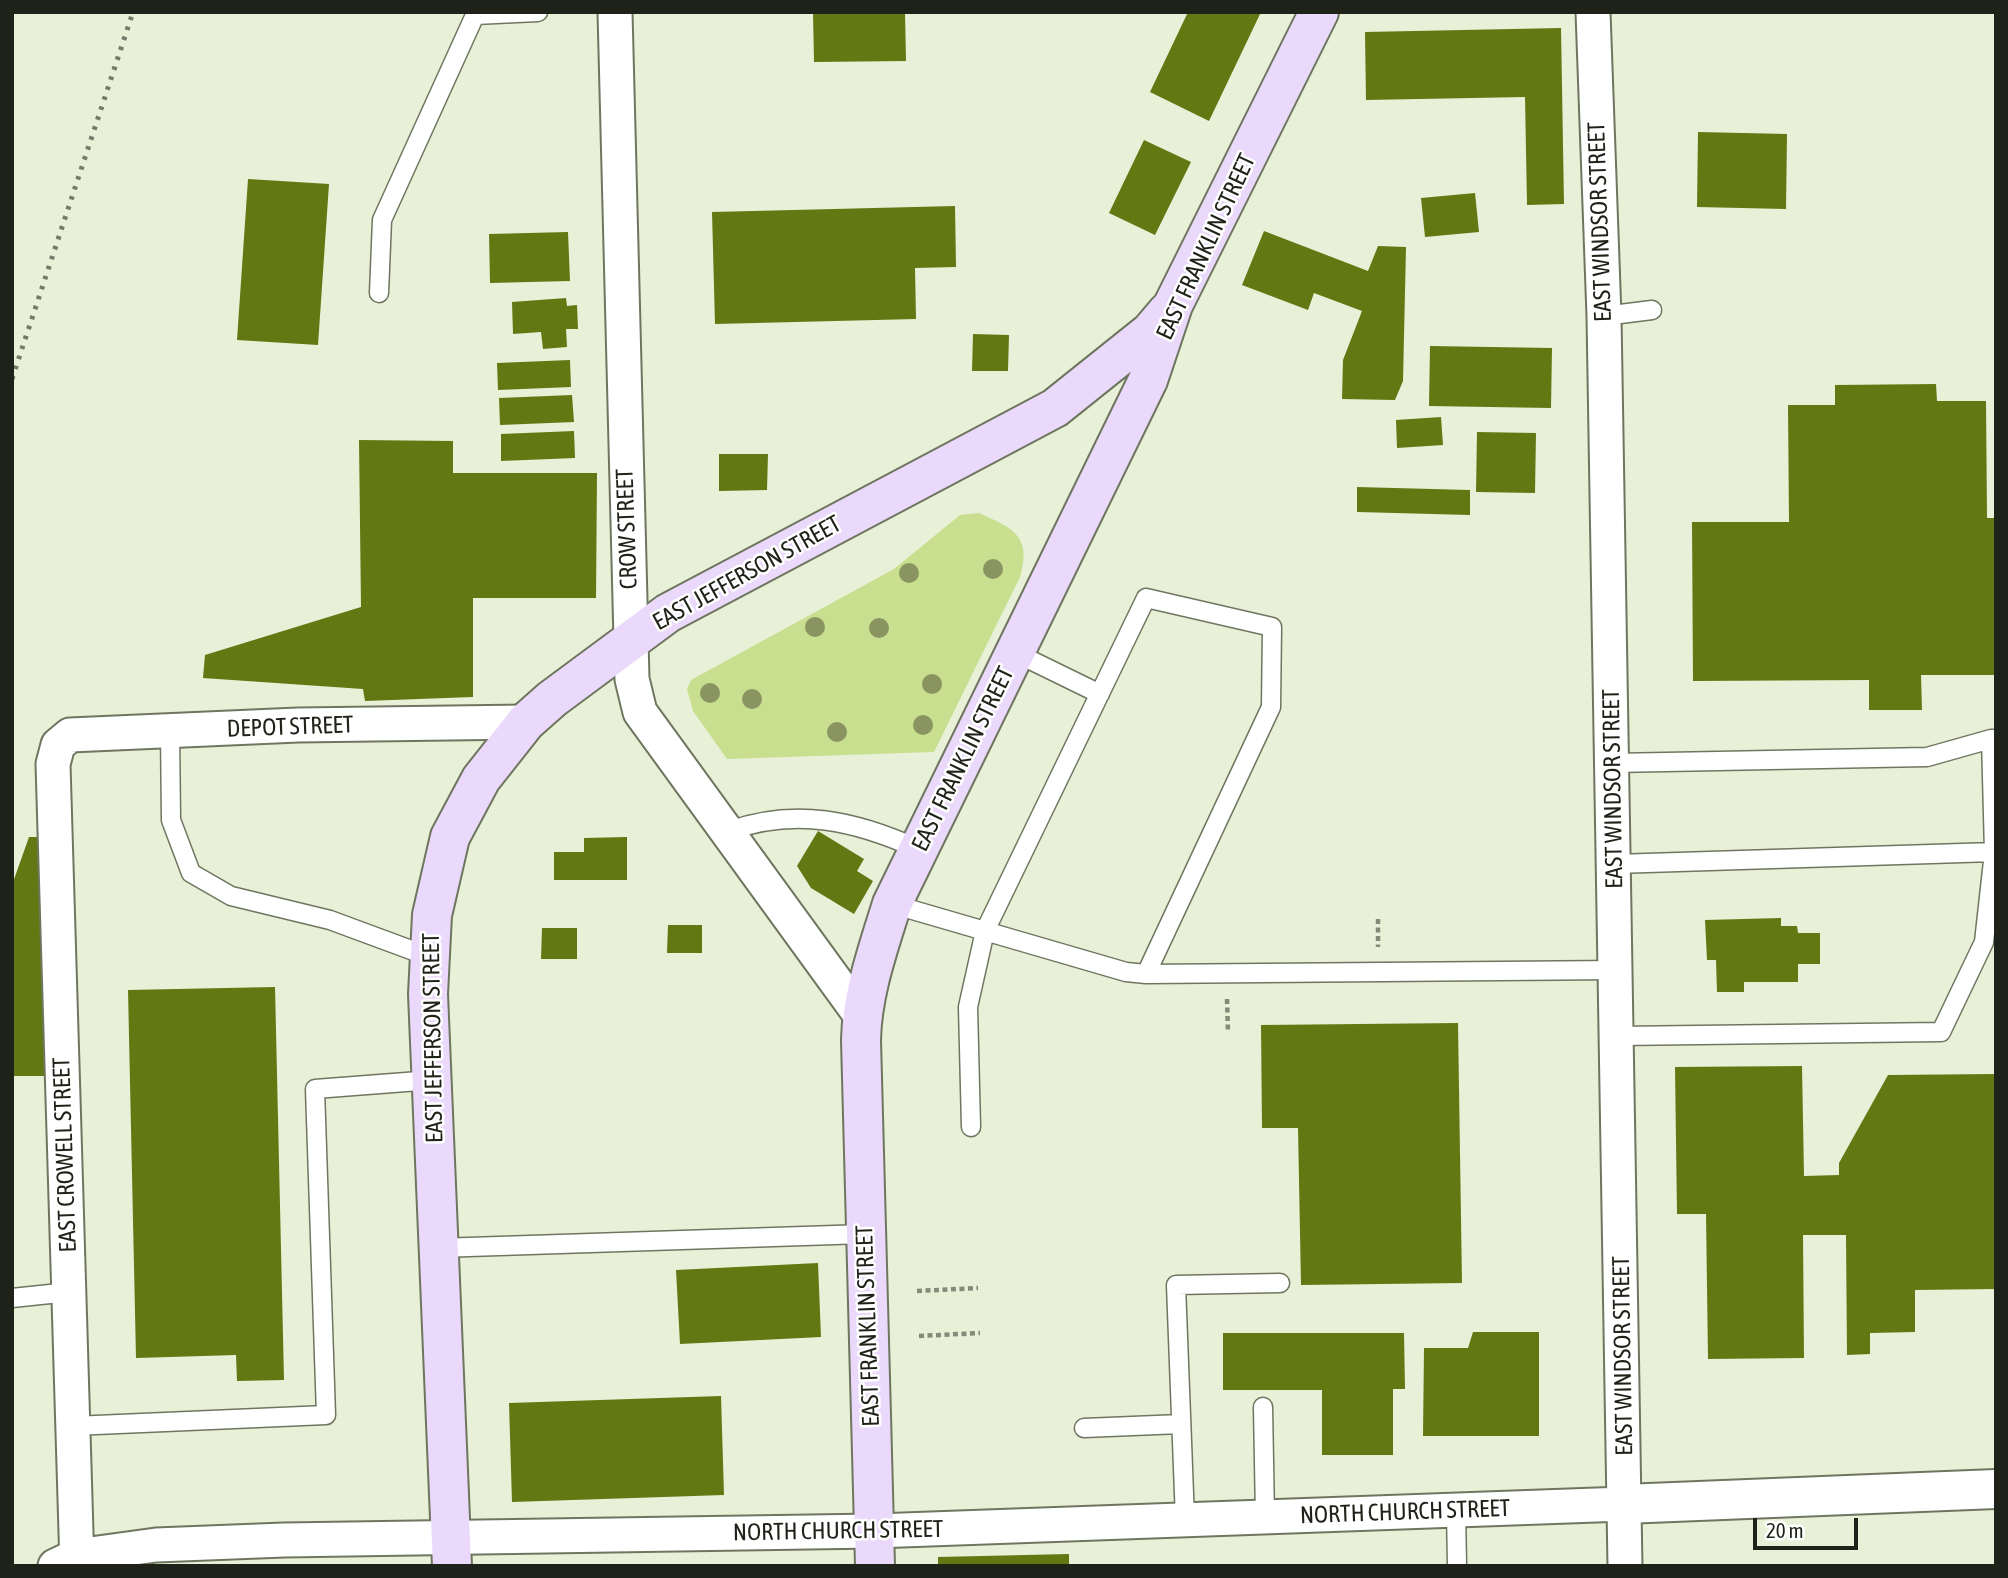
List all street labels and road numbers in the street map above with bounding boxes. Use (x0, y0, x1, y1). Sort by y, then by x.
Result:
street label: EAST WINDSOR STREET (1582, 122, 1618, 322)
street label: EAST FRANKLIN STREET (1150, 150, 1262, 344)
street label: CROW STREET (611, 468, 643, 590)
street label: EAST JEFFERSON STREET (648, 509, 846, 637)
street label: EAST FRANKLIN STREET (906, 662, 1020, 856)
street label: EAST WINDSOR STREET (1597, 689, 1629, 889)
street label: DEPOT STREET (226, 710, 354, 744)
street label: EAST JEFFERSON STREET (417, 933, 449, 1143)
street label: EAST CROWELL STREET (47, 1057, 83, 1253)
street label: EAST FRANKLIN STREET (850, 1225, 886, 1427)
street label: EAST WINDSOR STREET (1607, 1256, 1639, 1456)
street label: NORTH CHURCH STREET (1299, 1494, 1511, 1530)
street label: NORTH CHURCH STREET (733, 1515, 943, 1547)

